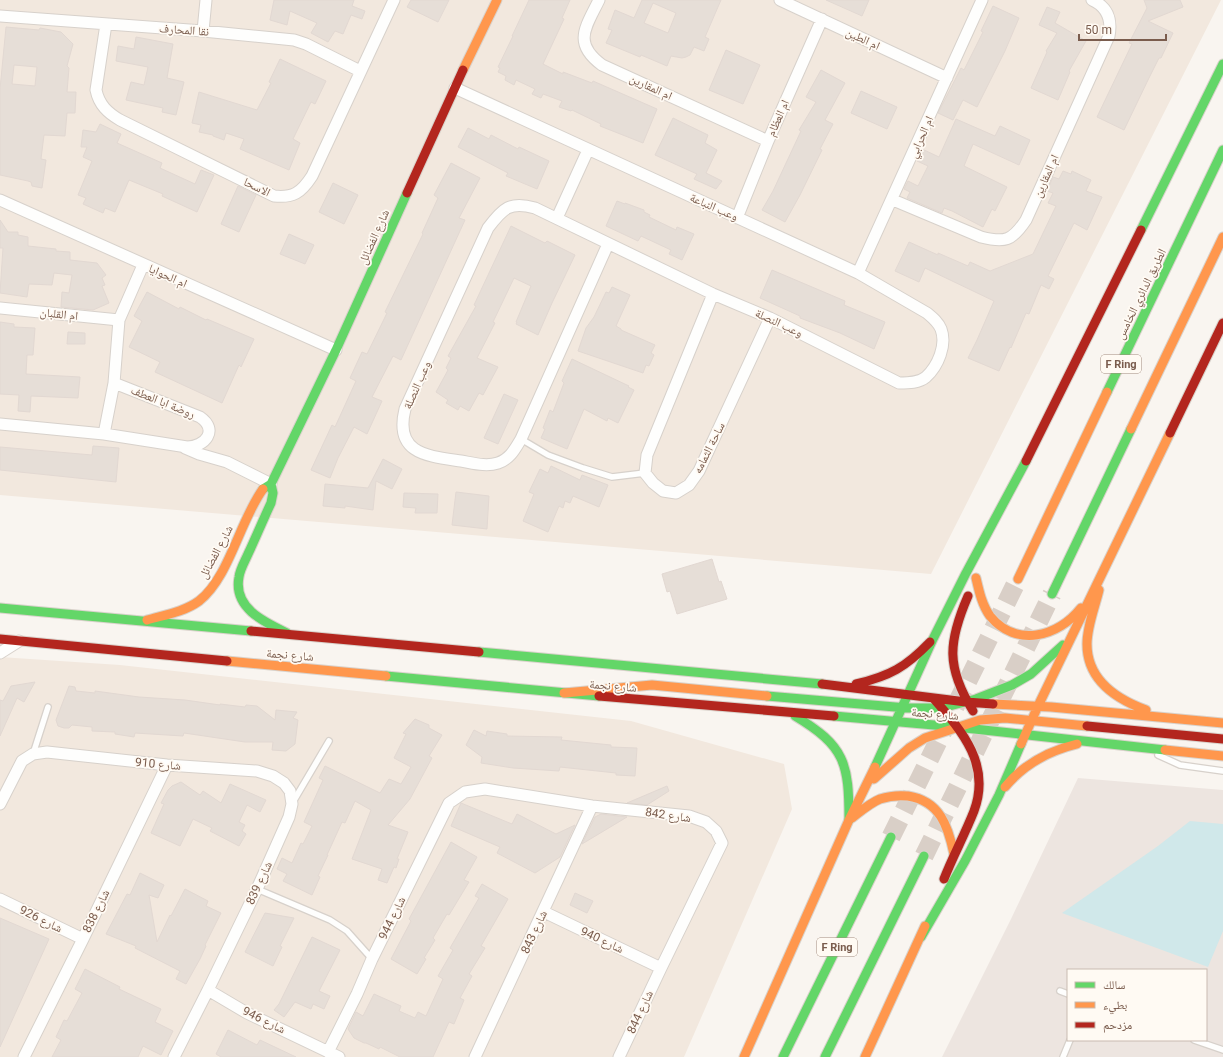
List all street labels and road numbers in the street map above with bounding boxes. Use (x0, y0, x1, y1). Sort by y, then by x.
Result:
street label: نقا المحارف (158, 21, 210, 39)
street label: ام الطين (843, 25, 882, 54)
street label: ام المقارين (627, 71, 675, 104)
street label: ام العظام (764, 97, 793, 139)
street label: ام الحرابي (906, 114, 939, 161)
street label: ام المقارين (1030, 152, 1063, 200)
street label: الاسحا (241, 175, 273, 199)
street label: وعب النباعة (688, 190, 740, 224)
street label: شارع الفضائل (356, 207, 393, 267)
street label: الطريق الدائري الخامس (1113, 246, 1172, 343)
street label: ام الحوايا (146, 261, 190, 292)
street label: ام القلبان (39, 305, 79, 324)
street label: وعب النصلة (753, 306, 805, 340)
road number: F Ring (1101, 355, 1141, 373)
street label: وعب النصلة (400, 359, 434, 411)
street label: روضة ابا العطف (129, 383, 197, 422)
street label: ساحة الثمامه (690, 420, 728, 476)
street label: شارع الفضائل (196, 523, 237, 582)
street label: شارع نجمة (266, 646, 314, 665)
street label: شارع نجمة (589, 677, 637, 696)
street label: شارع نجمة (911, 705, 959, 724)
street label: شارع 910 (134, 755, 182, 774)
street label: شارع 842 (644, 805, 692, 826)
street label: شارع 839 (243, 859, 276, 907)
street label: شارع 838 (80, 887, 113, 935)
street label: شارع 944 (376, 894, 409, 942)
street label: شارع 926 (17, 903, 65, 936)
street label: شارع 843 (518, 908, 551, 956)
street label: شارع 940 (578, 924, 626, 957)
road number: F Ring (817, 938, 857, 956)
street label: شارع 844 (624, 988, 657, 1036)
street label: شارع 946 (240, 1004, 288, 1037)

